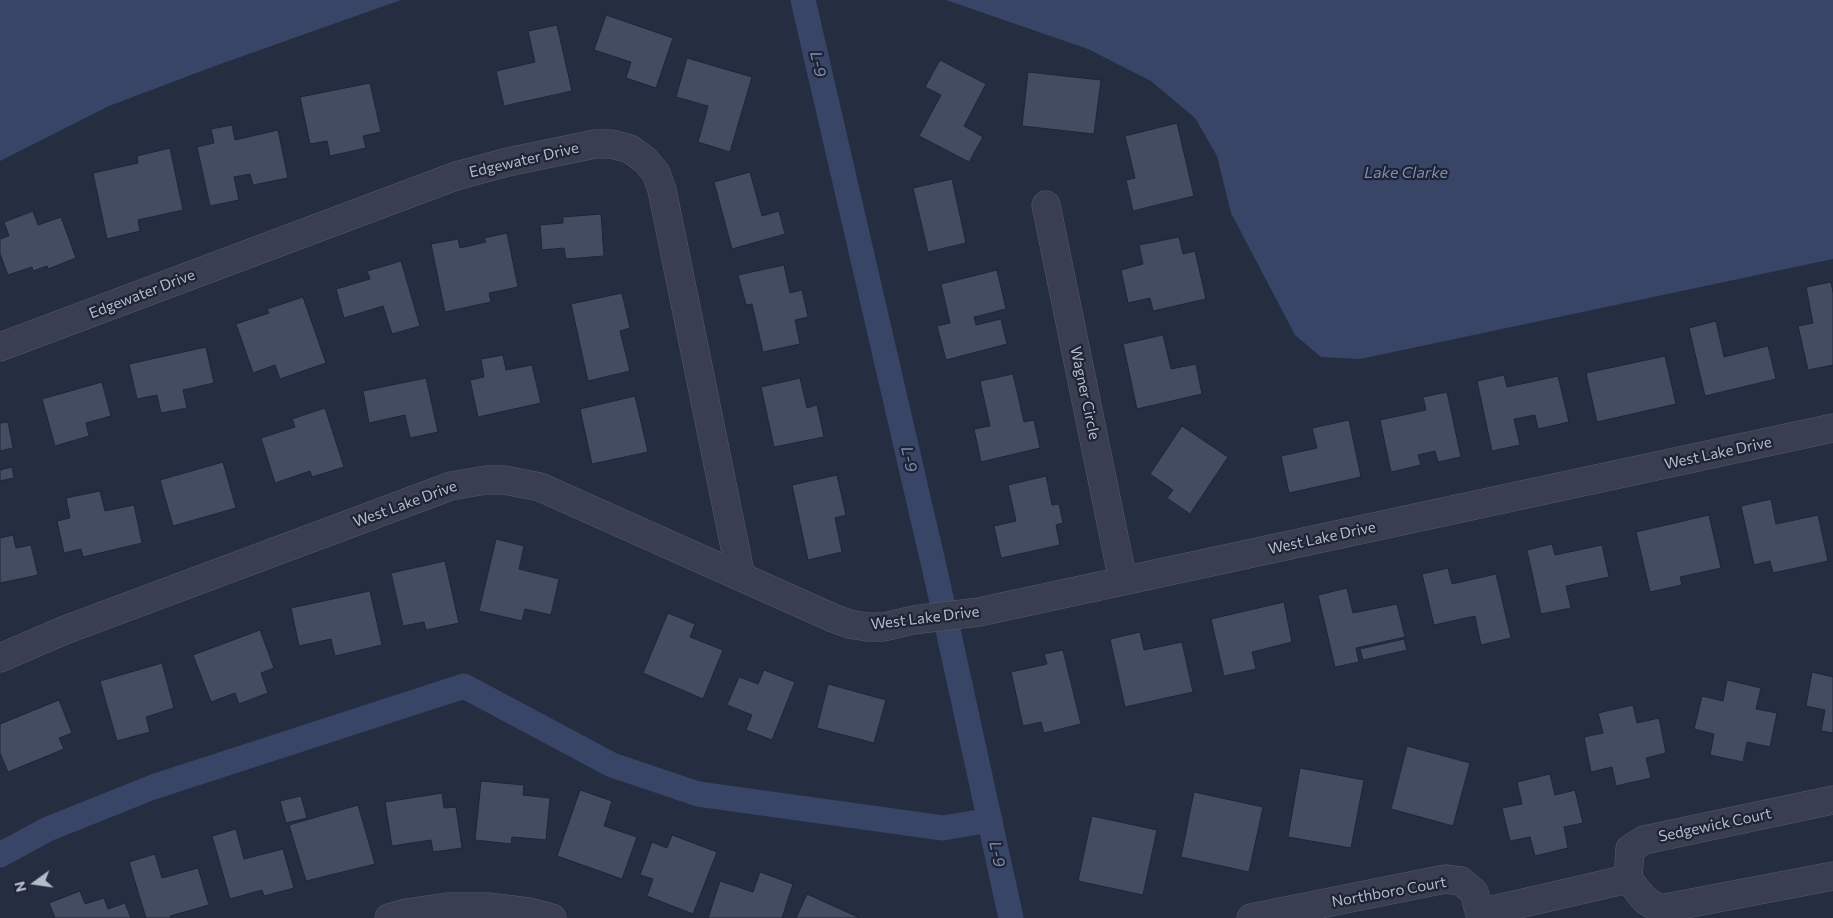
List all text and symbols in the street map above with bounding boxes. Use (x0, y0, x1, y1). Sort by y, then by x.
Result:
water label: L-9 (806, 49, 830, 79)
street label: Edgewater Drive (467, 139, 581, 181)
water label: Lake Clarke (1364, 163, 1448, 183)
street label: Edgewater Drive (86, 266, 198, 322)
street label: Wagner Circle (1066, 345, 1104, 441)
street label: West Lake Drive (1663, 433, 1773, 473)
water label: L-9 (897, 444, 921, 474)
street label: West Lake Drive (351, 477, 459, 531)
street label: West Lake Drive (1267, 518, 1377, 558)
street label: West Lake Drive (870, 602, 980, 634)
street label: Sedgewick Court (1657, 804, 1773, 846)
water label: L-9 (985, 839, 1009, 869)
north arrow (10, 858, 60, 908)
street label: Northboro Court (1330, 873, 1448, 911)
text: N (10, 880, 29, 894)

